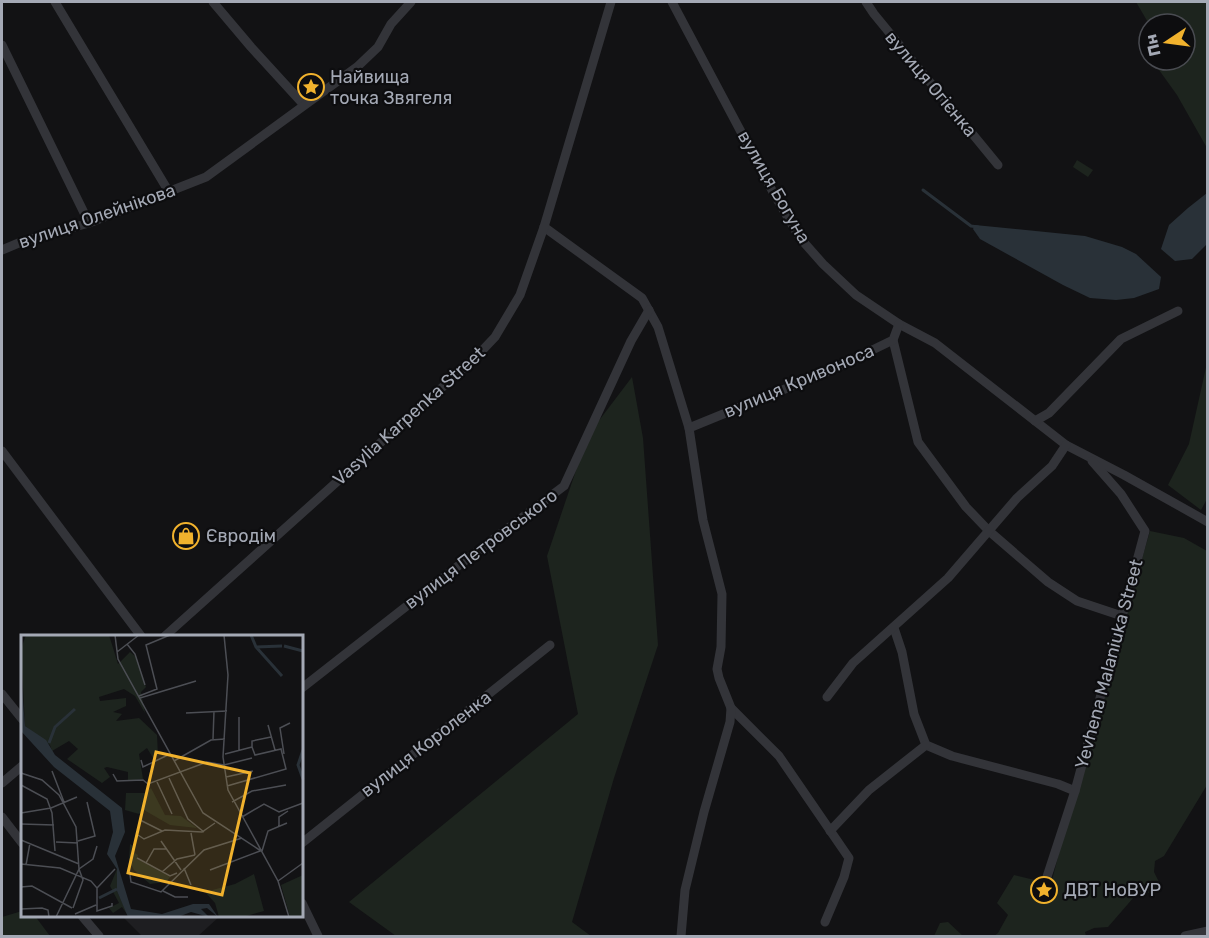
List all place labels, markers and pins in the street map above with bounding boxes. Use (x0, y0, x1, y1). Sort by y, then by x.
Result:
place label: Найвища точка Звягеля (330, 66, 452, 109)
place icon: Найвища точка Звягеля (296, 72, 326, 102)
shop icon: Євродім (171, 521, 201, 551)
place label: Євродім (206, 525, 276, 547)
place icon: ДВТ НоВУР (1029, 875, 1059, 905)
place label: ДВТ НоВУР (1064, 879, 1161, 901)

